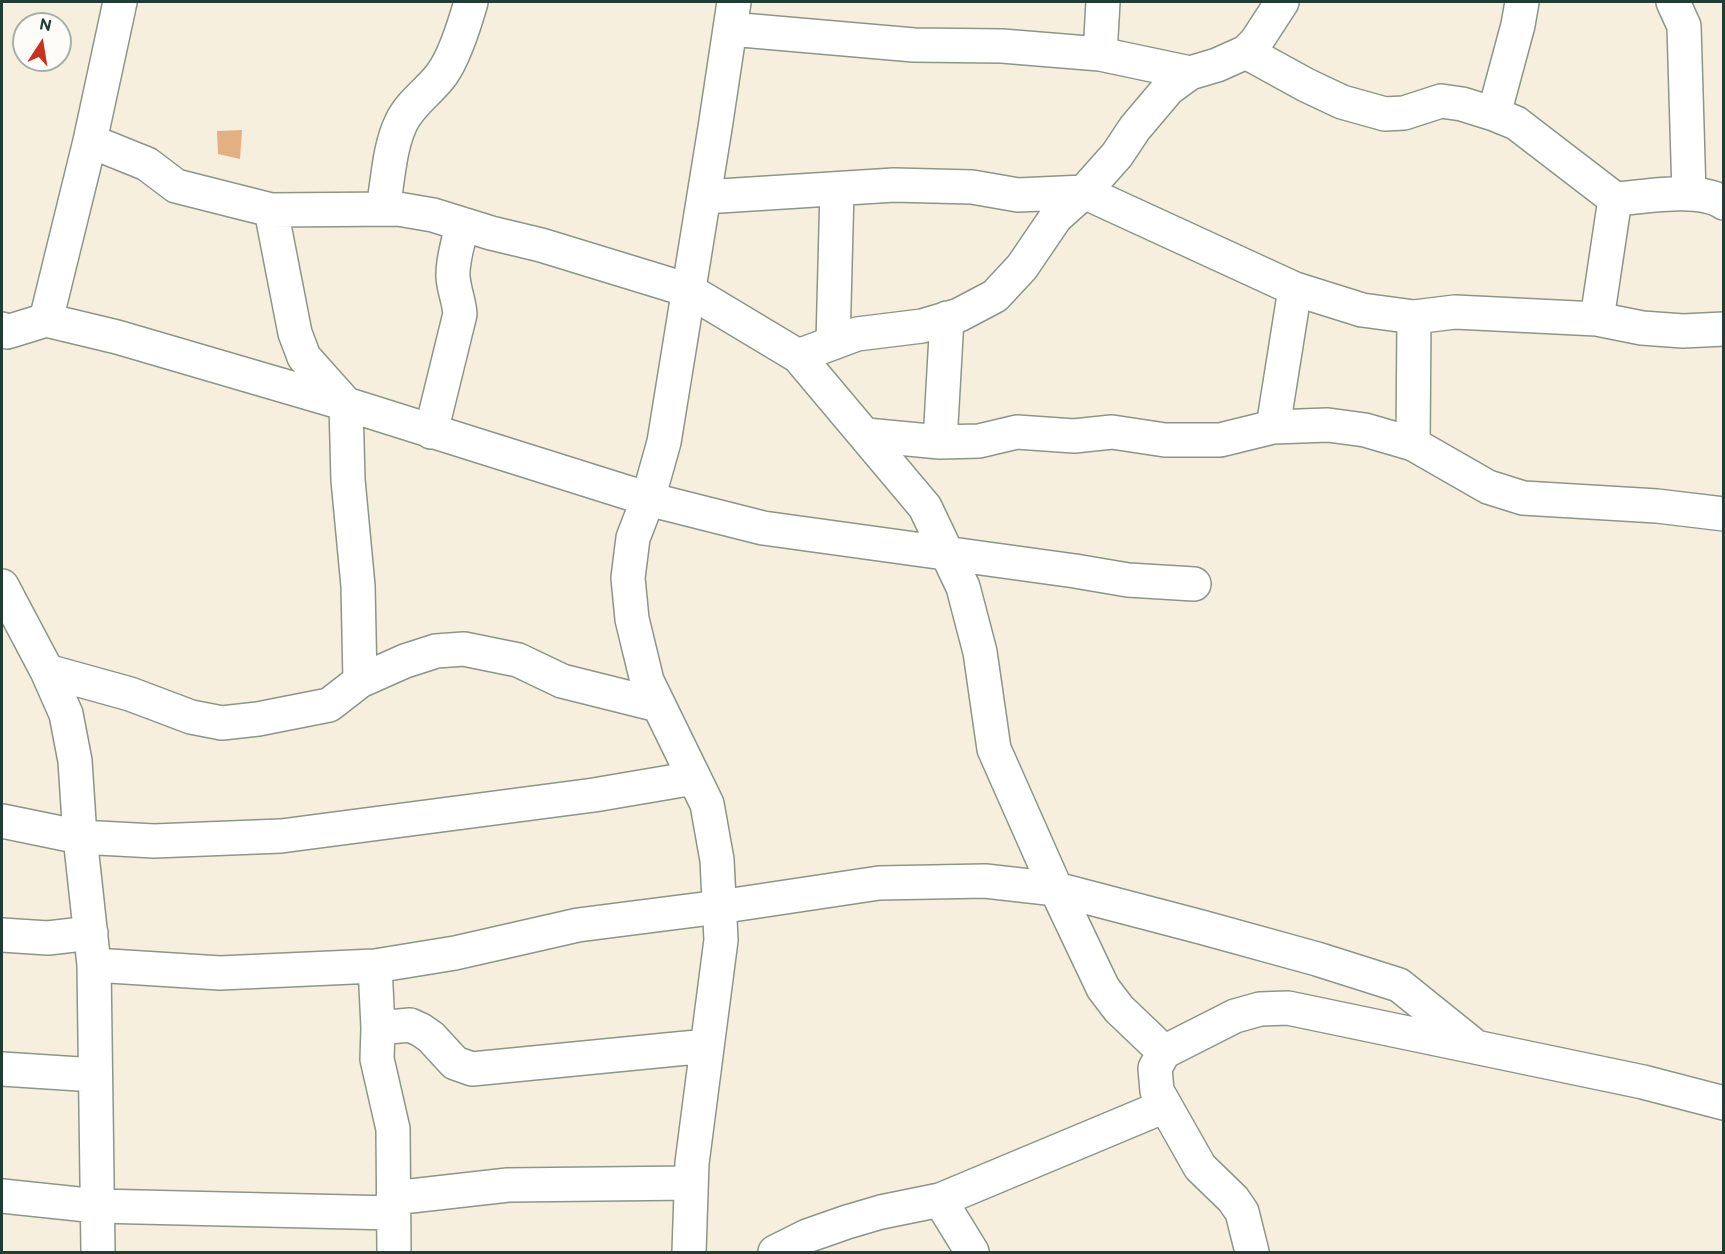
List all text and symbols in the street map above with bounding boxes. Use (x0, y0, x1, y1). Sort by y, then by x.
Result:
north arrow (12, 12, 72, 72)
text: N (38, 15, 53, 36)

